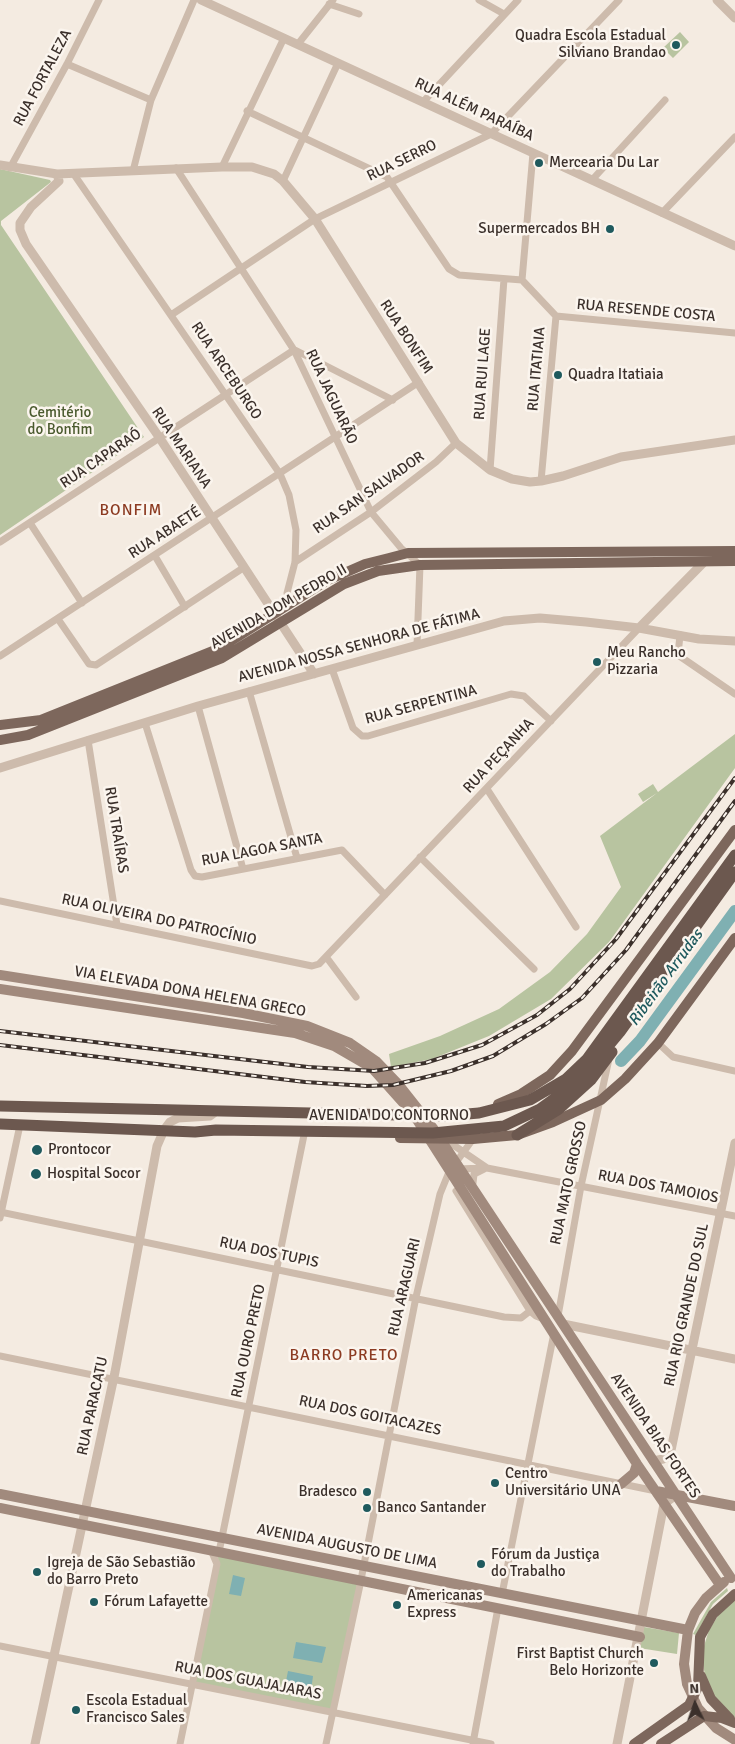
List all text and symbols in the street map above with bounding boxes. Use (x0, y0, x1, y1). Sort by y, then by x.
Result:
street label: RUA FORTALEZA (10, 27, 76, 129)
place label: Quadra Escola Estadual Silviano Brandao (515, 27, 666, 62)
marker: Quadra Escola Estadual Silviano Brandao (670, 39, 682, 51)
street label: RUA ALÉM PARAÍBA (412, 75, 536, 145)
street label: RUA SERRO (364, 136, 440, 186)
place label: Mercearia Du Lar (549, 154, 659, 172)
marker: Mercearia Du Lar (533, 157, 545, 169)
place label: Supermercados BH (478, 220, 600, 238)
marker: Supermercados BH (604, 223, 616, 235)
street label: RUA RESENDE COSTA (576, 296, 716, 326)
street label: RUA BONFIM (375, 297, 437, 377)
street label: RUA ARCEBURGO (187, 319, 265, 423)
street label: RUA ITATIAIA (524, 326, 550, 412)
street label: RUA RUI LAGE (471, 327, 495, 421)
street label: RUA JAGUARÃO (301, 347, 361, 447)
place label: Quadra Itatiaia (568, 366, 664, 384)
marker: Quadra Itatiaia (552, 369, 564, 381)
park label: Cemitério do Bonfim (28, 404, 92, 439)
street label: RUA MARIANA (147, 404, 215, 492)
street label: RUA CAPARAÓ (57, 425, 145, 493)
street label: RUA SAN SALVADOR (310, 448, 428, 538)
district label: BONFIM (99, 501, 163, 521)
street label: RUA ABAETÉ (125, 503, 205, 563)
street label: AVENIDA DOM PEDRO II (208, 561, 350, 653)
street label: AVENIDA NOSSA SENHORA DE FÁTIMA (236, 605, 482, 687)
place label: Meu Rancho Pizzaria (607, 644, 686, 679)
marker: Meu Rancho Pizzaria (591, 656, 603, 668)
street label: RUA SERPENTINA (363, 681, 479, 729)
street label: RUA PEÇANHA (460, 715, 538, 797)
street label: RUA TRAÍRAS (100, 785, 132, 875)
street label: RUA LAGOA SANTA (200, 829, 324, 871)
street label: RUA OLIVEIRA DO PATROCÍNIO (60, 891, 258, 949)
water label: Ribeirão Arrudas (625, 926, 707, 1030)
street label: VIA ELEVADA DONA HELENA GRECO (73, 963, 307, 1021)
street label: AVENIDA DO CONTORNO (309, 1107, 469, 1125)
street label: RUA MATO GROSSO (547, 1119, 591, 1247)
place label: Prontocor (48, 1141, 111, 1159)
marker: Prontocor (30, 1143, 44, 1157)
place label: Hospital Socor (47, 1165, 140, 1183)
street label: RUA DOS TAMOIOS (596, 1166, 720, 1208)
marker: Hospital Socor (29, 1167, 43, 1181)
street label: RUA RIO GRANDE DO SUL (661, 1222, 713, 1388)
street label: RUA DOS TUPIS (218, 1234, 320, 1272)
street label: RUA ARAGUARI (385, 1236, 425, 1338)
street label: RUA OURO PRETO (228, 1283, 270, 1399)
district label: BARRO PRETO (288, 1346, 400, 1366)
street label: RUA PARACATU (74, 1355, 112, 1457)
street label: AVENIDA BIAS FORTES (606, 1370, 704, 1502)
street label: RUA DOS GOITACAZES (297, 1392, 443, 1440)
place label: Centro Universitário UNA (505, 1465, 621, 1500)
marker: Centro Universitário UNA (489, 1477, 501, 1489)
place label: Bradesco (298, 1483, 357, 1501)
marker: Bradesco (361, 1486, 373, 1498)
place label: Banco Santander (377, 1499, 486, 1517)
marker: Banco Santander (361, 1502, 373, 1514)
street label: AVENIDA AUGUSTO DE LIMA (255, 1521, 439, 1573)
place label: Fórum da Justiça do Trabalho (491, 1546, 600, 1581)
place label: Igreja de São Sebastião do Barro Preto (47, 1554, 196, 1589)
marker: Fórum da Justiça do Trabalho (475, 1558, 487, 1570)
marker: Igreja de São Sebastião do Barro Preto (31, 1566, 43, 1578)
place label: Americanas Express (407, 1587, 483, 1622)
place label: Fórum Lafayette (104, 1593, 208, 1611)
marker: Fórum Lafayette (88, 1596, 100, 1608)
marker: Americanas Express (391, 1599, 403, 1611)
place label: First Baptist Church Belo Horizonte (516, 1645, 644, 1680)
marker: First Baptist Church Belo Horizonte (648, 1657, 660, 1669)
street label: RUA DOS GUAJAJARAS (173, 1658, 323, 1704)
north arrow (670, 1679, 720, 1729)
text: N (689, 1680, 700, 1697)
place label: Escola Estadual Francisco Sales (86, 1692, 187, 1727)
marker: Escola Estadual Francisco Sales (70, 1704, 82, 1716)

